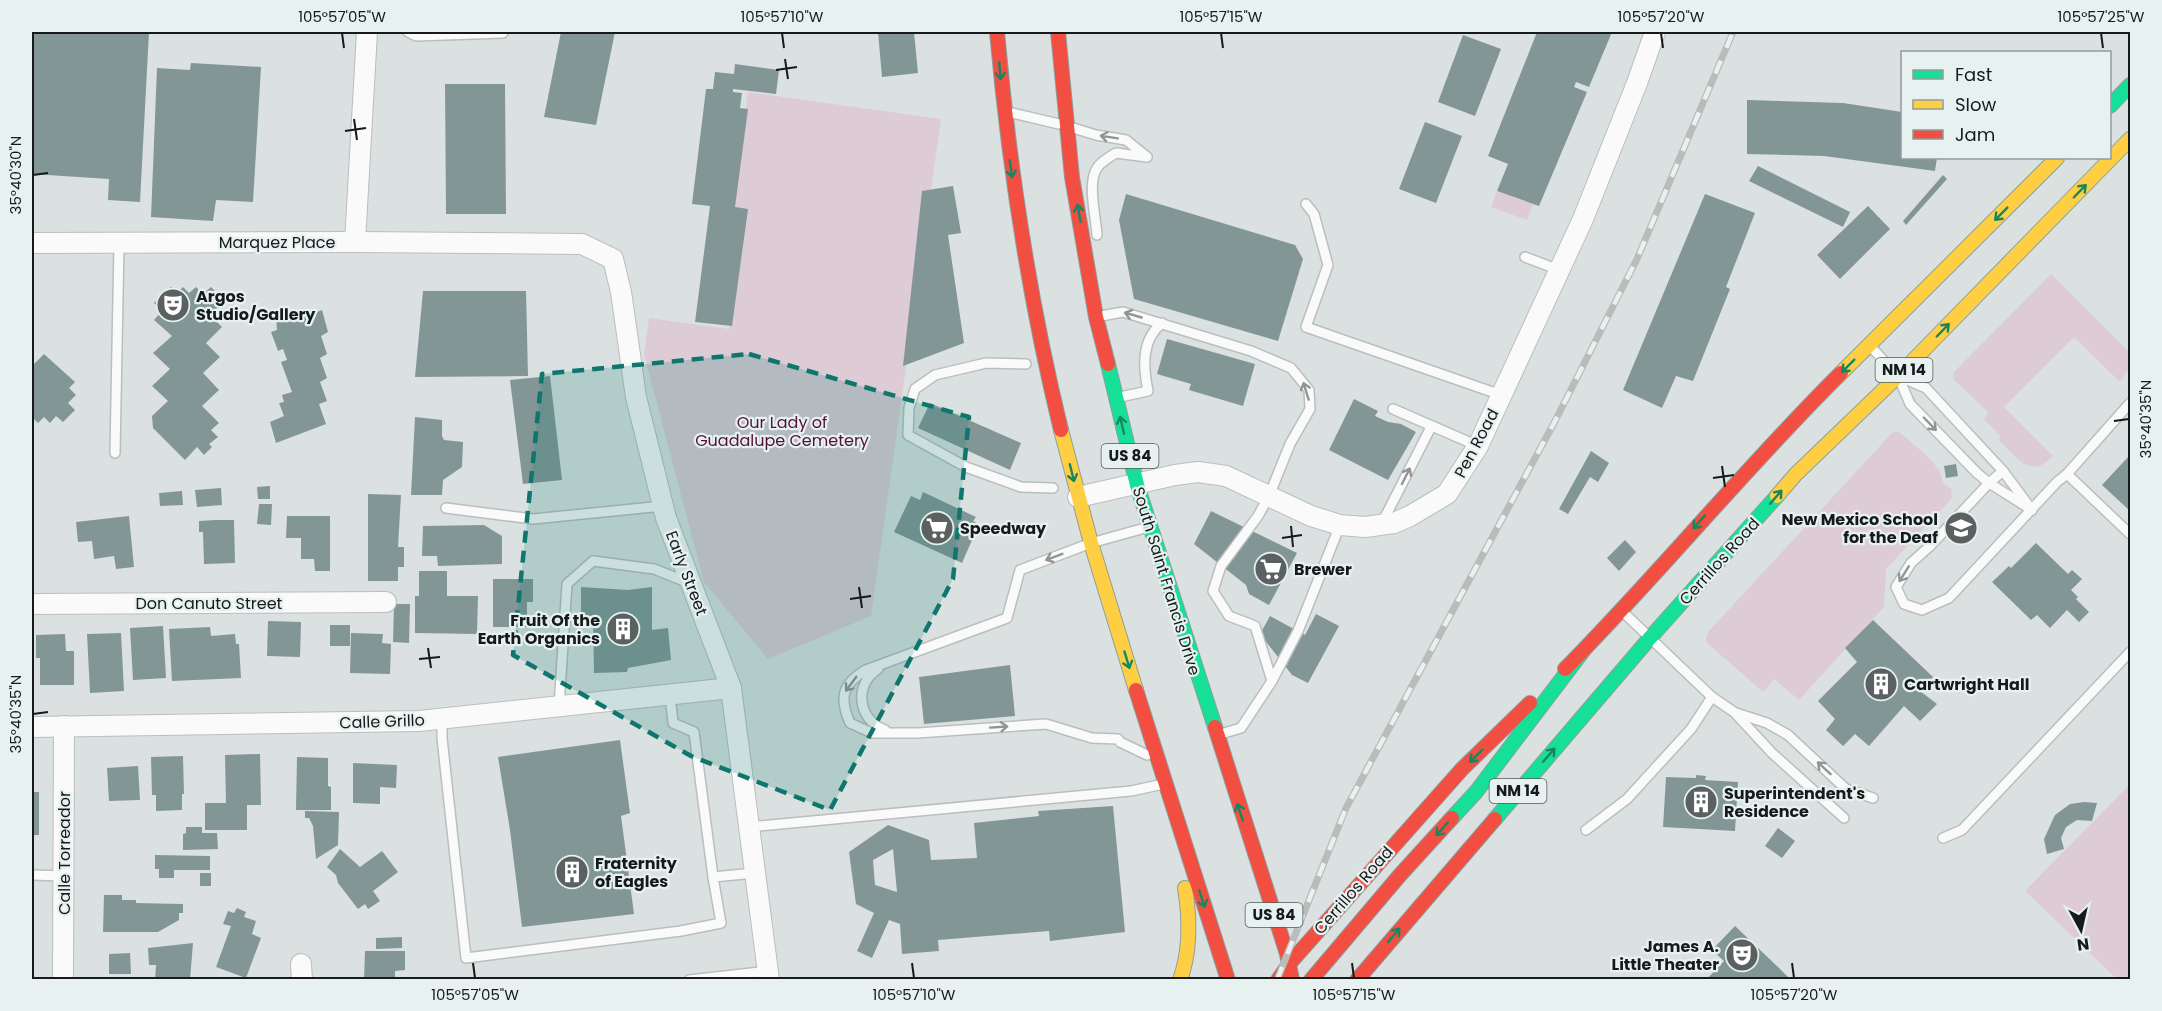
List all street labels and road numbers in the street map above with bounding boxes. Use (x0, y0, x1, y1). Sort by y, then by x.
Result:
street label: Marquez Place (219, 231, 335, 254)
road number: NM 14 (1876, 358, 1932, 382)
street label: Pen Road (1449, 405, 1504, 482)
road number: US 84 (1102, 444, 1158, 468)
street label: South Saint Francis Drive (1127, 484, 1206, 678)
street label: Cerrillos Road (1674, 513, 1765, 610)
street label: Early Street (660, 527, 713, 619)
street label: Don Canuto Street (136, 592, 283, 615)
street label: Calle Grillo (339, 709, 425, 734)
road number: NM 14 (1490, 779, 1546, 803)
street label: Calle Torreador (53, 791, 76, 915)
street label: Cerrillos Road (1308, 841, 1398, 940)
road number: US 84 (1246, 903, 1302, 927)

